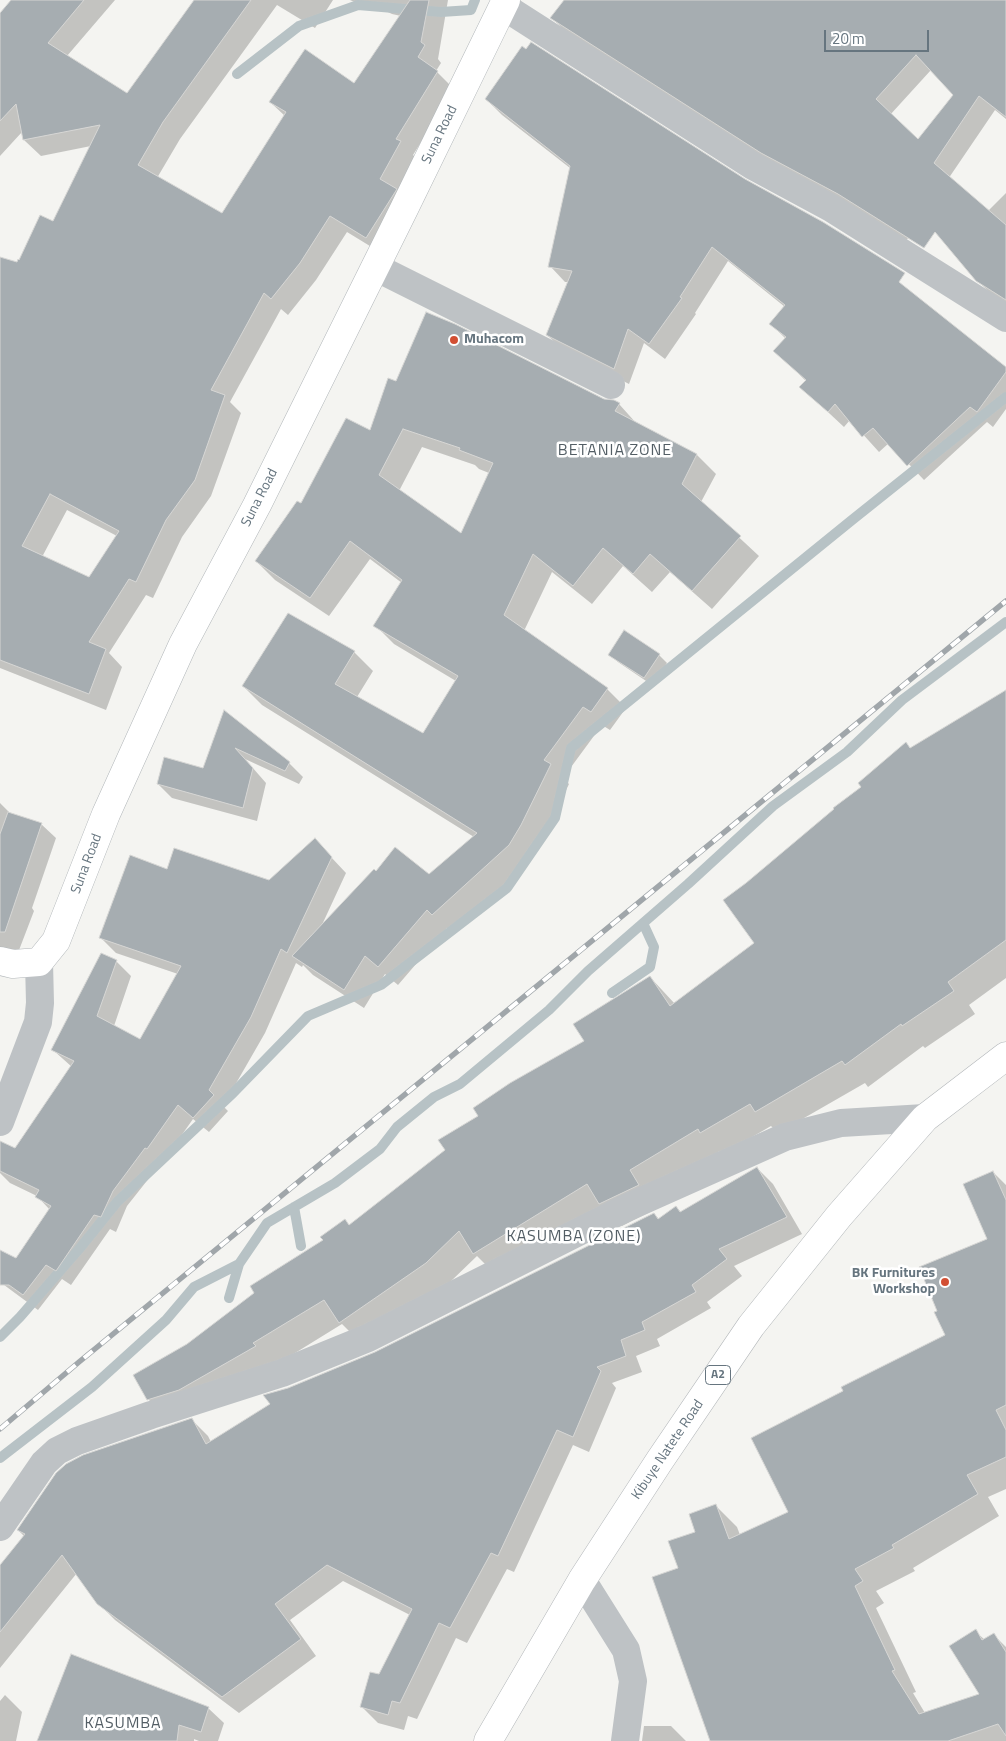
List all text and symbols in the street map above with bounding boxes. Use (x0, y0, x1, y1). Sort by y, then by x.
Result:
scale bar (826, 20, 931, 52)
text: 20 m (832, 27, 865, 50)
street label: Suna Road (419, 103, 461, 167)
place label: Muhacom (464, 332, 524, 348)
marker: Muhacom (448, 334, 460, 346)
district label: BETANIA ZONE (556, 441, 674, 461)
street label: Suna Road (238, 466, 282, 530)
street label: Suna Road (68, 832, 106, 896)
district label: KASUMBA (ZONE) (505, 1227, 643, 1247)
place label: BK Furnitures Workshop (852, 1266, 935, 1298)
marker: BK Furnitures Workshop (939, 1276, 951, 1288)
road number: A2 (706, 1366, 730, 1384)
street label: Kibuye Natete Road (628, 1397, 708, 1503)
district label: KASUMBA (84, 1714, 162, 1734)

